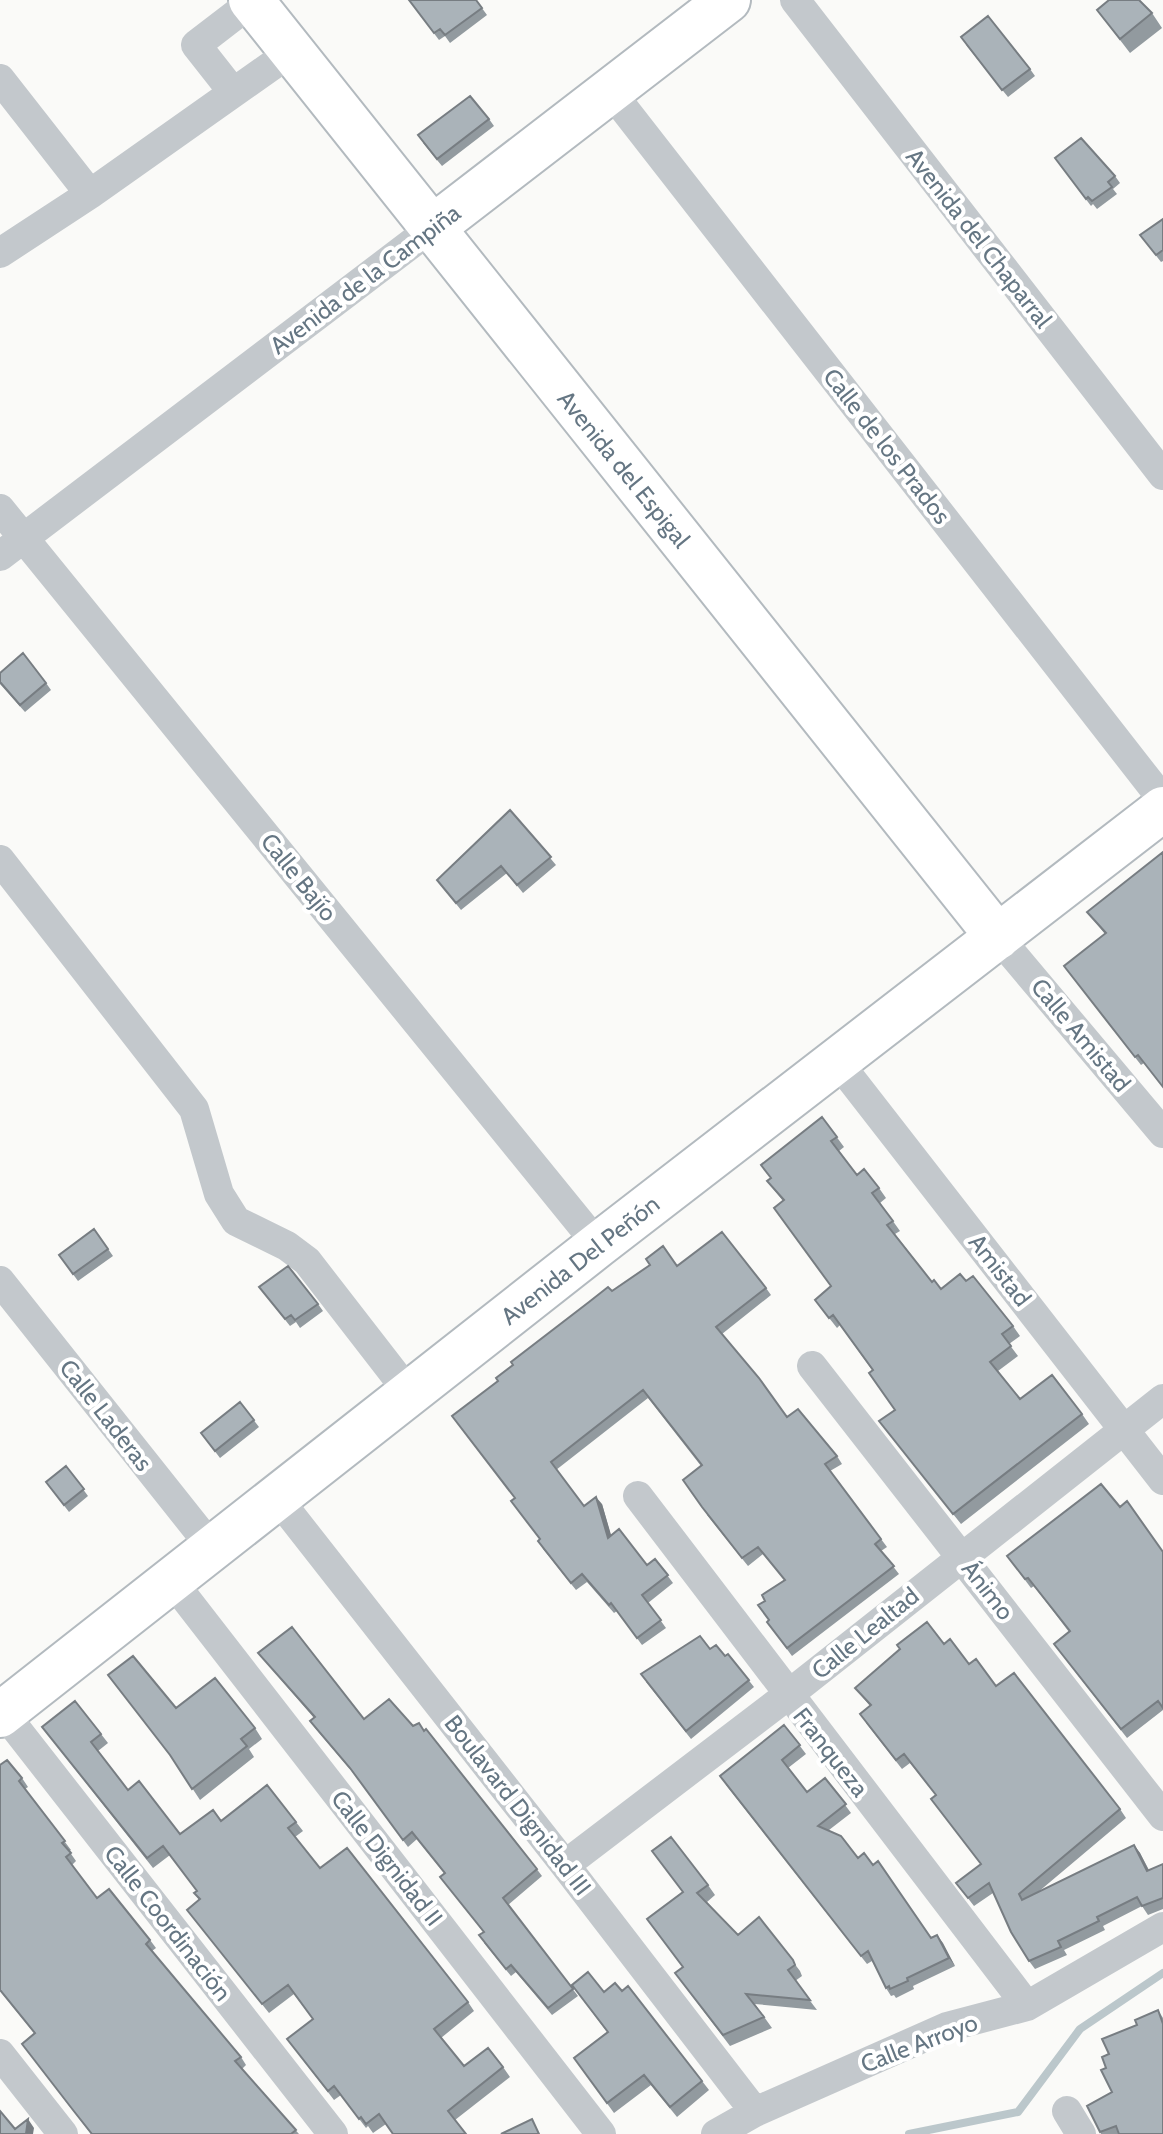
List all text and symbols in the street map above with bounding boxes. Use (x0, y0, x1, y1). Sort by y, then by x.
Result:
street label: Avenida del Chaparral (900, 143, 1058, 334)
street label: Avenida de la Campiña (264, 198, 466, 360)
street label: Calle de los Prados (817, 363, 957, 530)
street label: Avenida del Espigal (552, 385, 697, 554)
street label: Calle Bajío (255, 827, 343, 927)
street label: Calle Amistad (1025, 972, 1137, 1098)
street label: Avenida Del Peñón (495, 1189, 665, 1331)
street label: Amistad (963, 1228, 1037, 1312)
street label: Calle Laderas (54, 1354, 158, 1476)
street label: Ánimo (956, 1554, 1020, 1626)
street label: Calle Lealtad (806, 1581, 924, 1685)
street label: Franqueza (787, 1702, 875, 1803)
street label: Boulavard Dignidad III (439, 1709, 597, 1901)
street label: Calle Dignidad II (325, 1785, 449, 1931)
street label: Calle Coordinación (98, 1840, 238, 2006)
street label: Calle Arroyo (856, 2007, 982, 2079)

